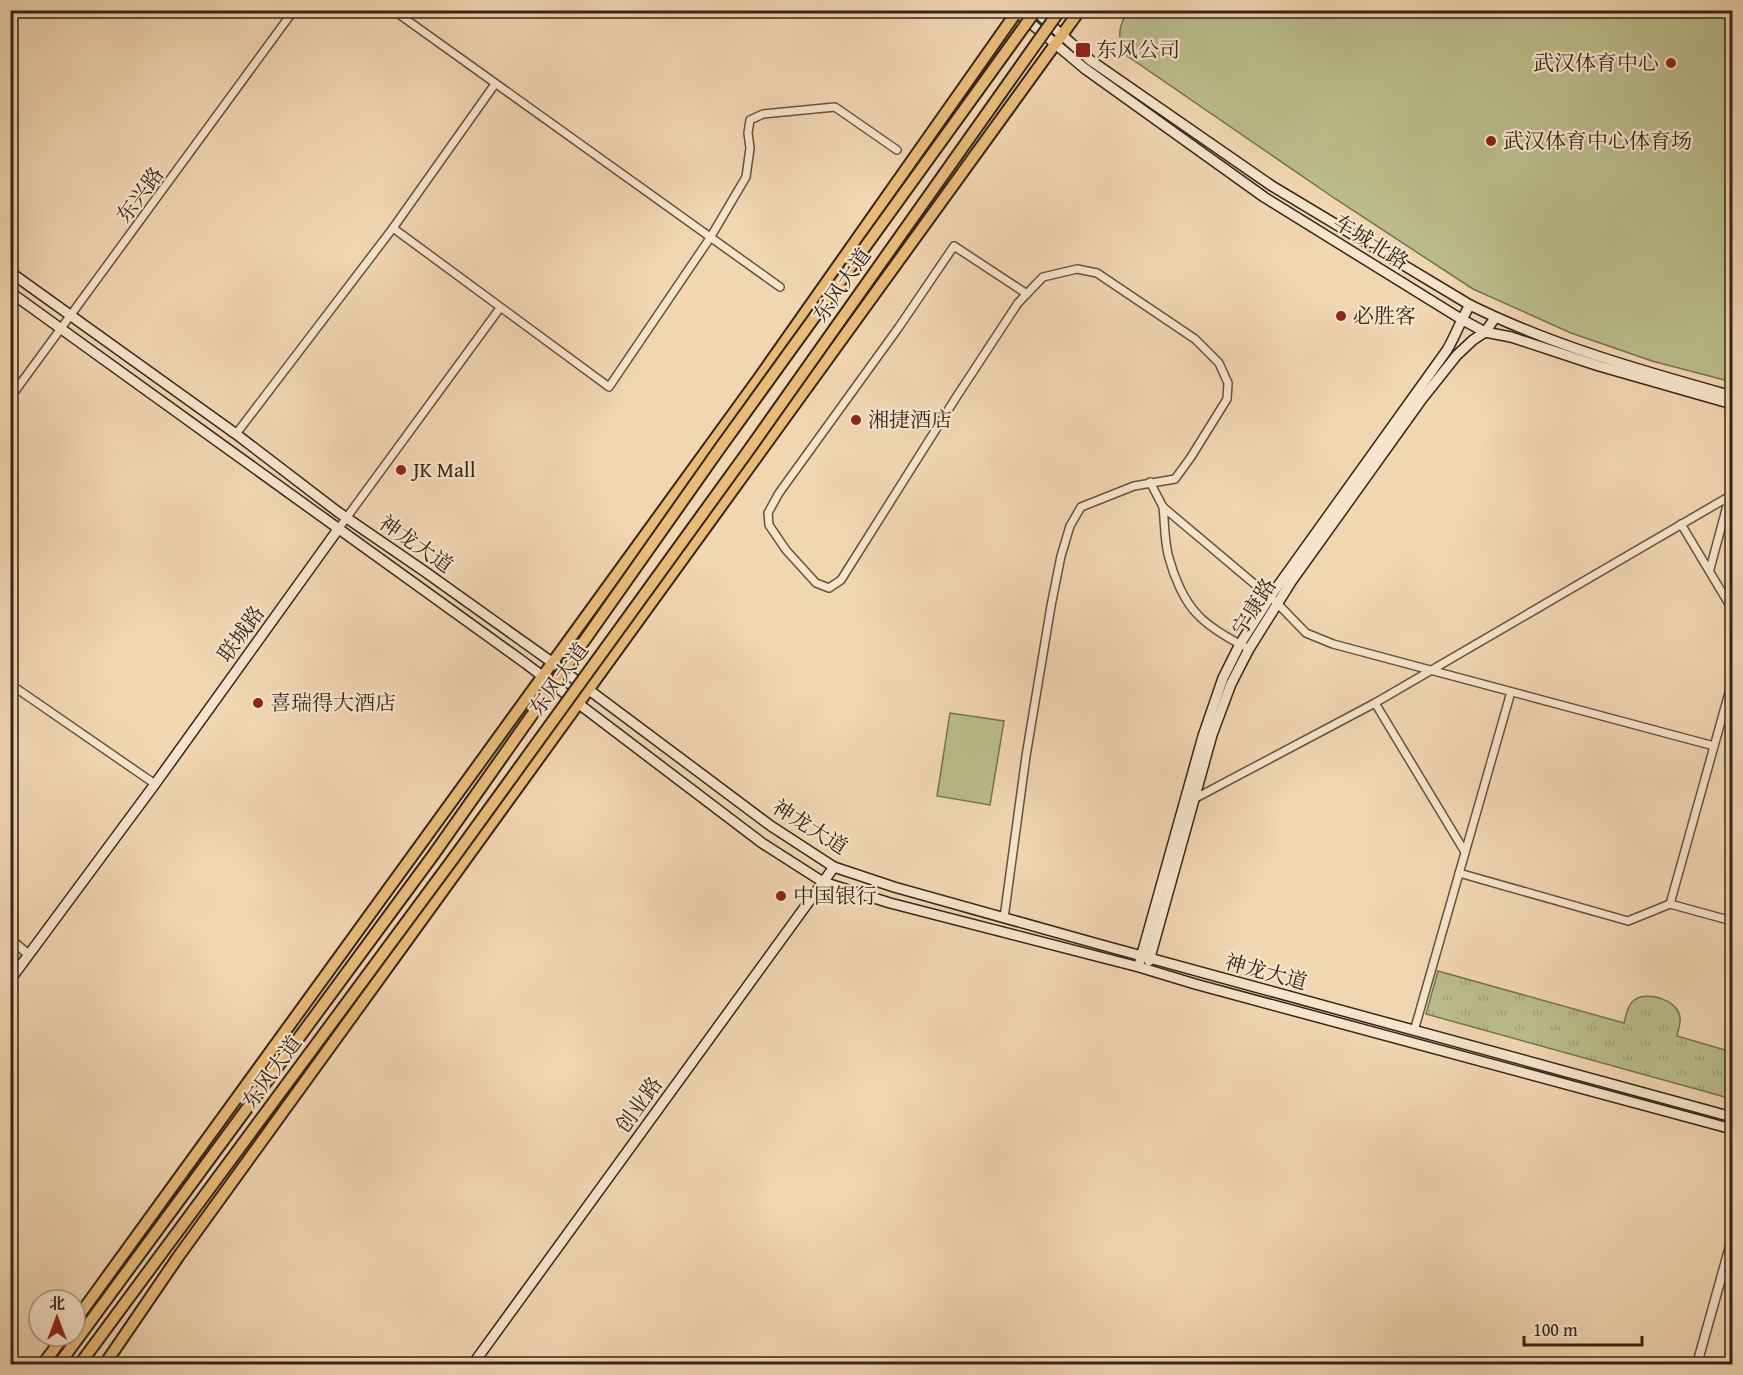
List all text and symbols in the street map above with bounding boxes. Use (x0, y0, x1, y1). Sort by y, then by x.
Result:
place label: 东风公司 (1096, 34, 1180, 65)
marker: 东风公司 (1074, 41, 1092, 59)
place label: 武汉体育中心 (1533, 47, 1659, 78)
marker: 武汉体育中心 (1664, 56, 1678, 70)
place label: 武汉体育中心体育场 (1503, 125, 1692, 156)
marker: 武汉体育中心体育场 (1484, 134, 1498, 148)
street label: 东兴路 (108, 160, 171, 229)
street label: 车城北路 (1327, 206, 1415, 277)
street label: 东风大道 (805, 241, 878, 328)
place label: 必胜客 (1353, 300, 1416, 331)
marker: 必胜客 (1334, 309, 1348, 323)
place label: 湘捷酒店 (868, 404, 952, 435)
marker: 湘捷酒店 (849, 413, 863, 427)
place label: JK Mall (410, 454, 476, 485)
marker: JK Mall (394, 463, 408, 477)
street label: 神龙大道 (373, 507, 460, 580)
street label: 宁康路 (1224, 572, 1283, 642)
street label: 联城路 (210, 599, 272, 668)
street label: 东风大道 (521, 636, 596, 722)
place label: 喜瑞得大酒店 (270, 687, 396, 718)
marker: 喜瑞得大酒店 (251, 696, 265, 710)
street label: 神龙大道 (766, 791, 854, 862)
place label: 中国银行 (793, 880, 877, 911)
marker: 中国银行 (774, 889, 788, 903)
street label: 神龙大道 (1222, 946, 1311, 997)
street label: 东风大道 (234, 1029, 309, 1115)
street label: 创业路 (608, 1070, 670, 1139)
north arrow (27, 1288, 87, 1348)
text: 北 (49, 1291, 65, 1315)
scale bar (1524, 1309, 1642, 1347)
text: 100 m (1533, 1316, 1578, 1343)

